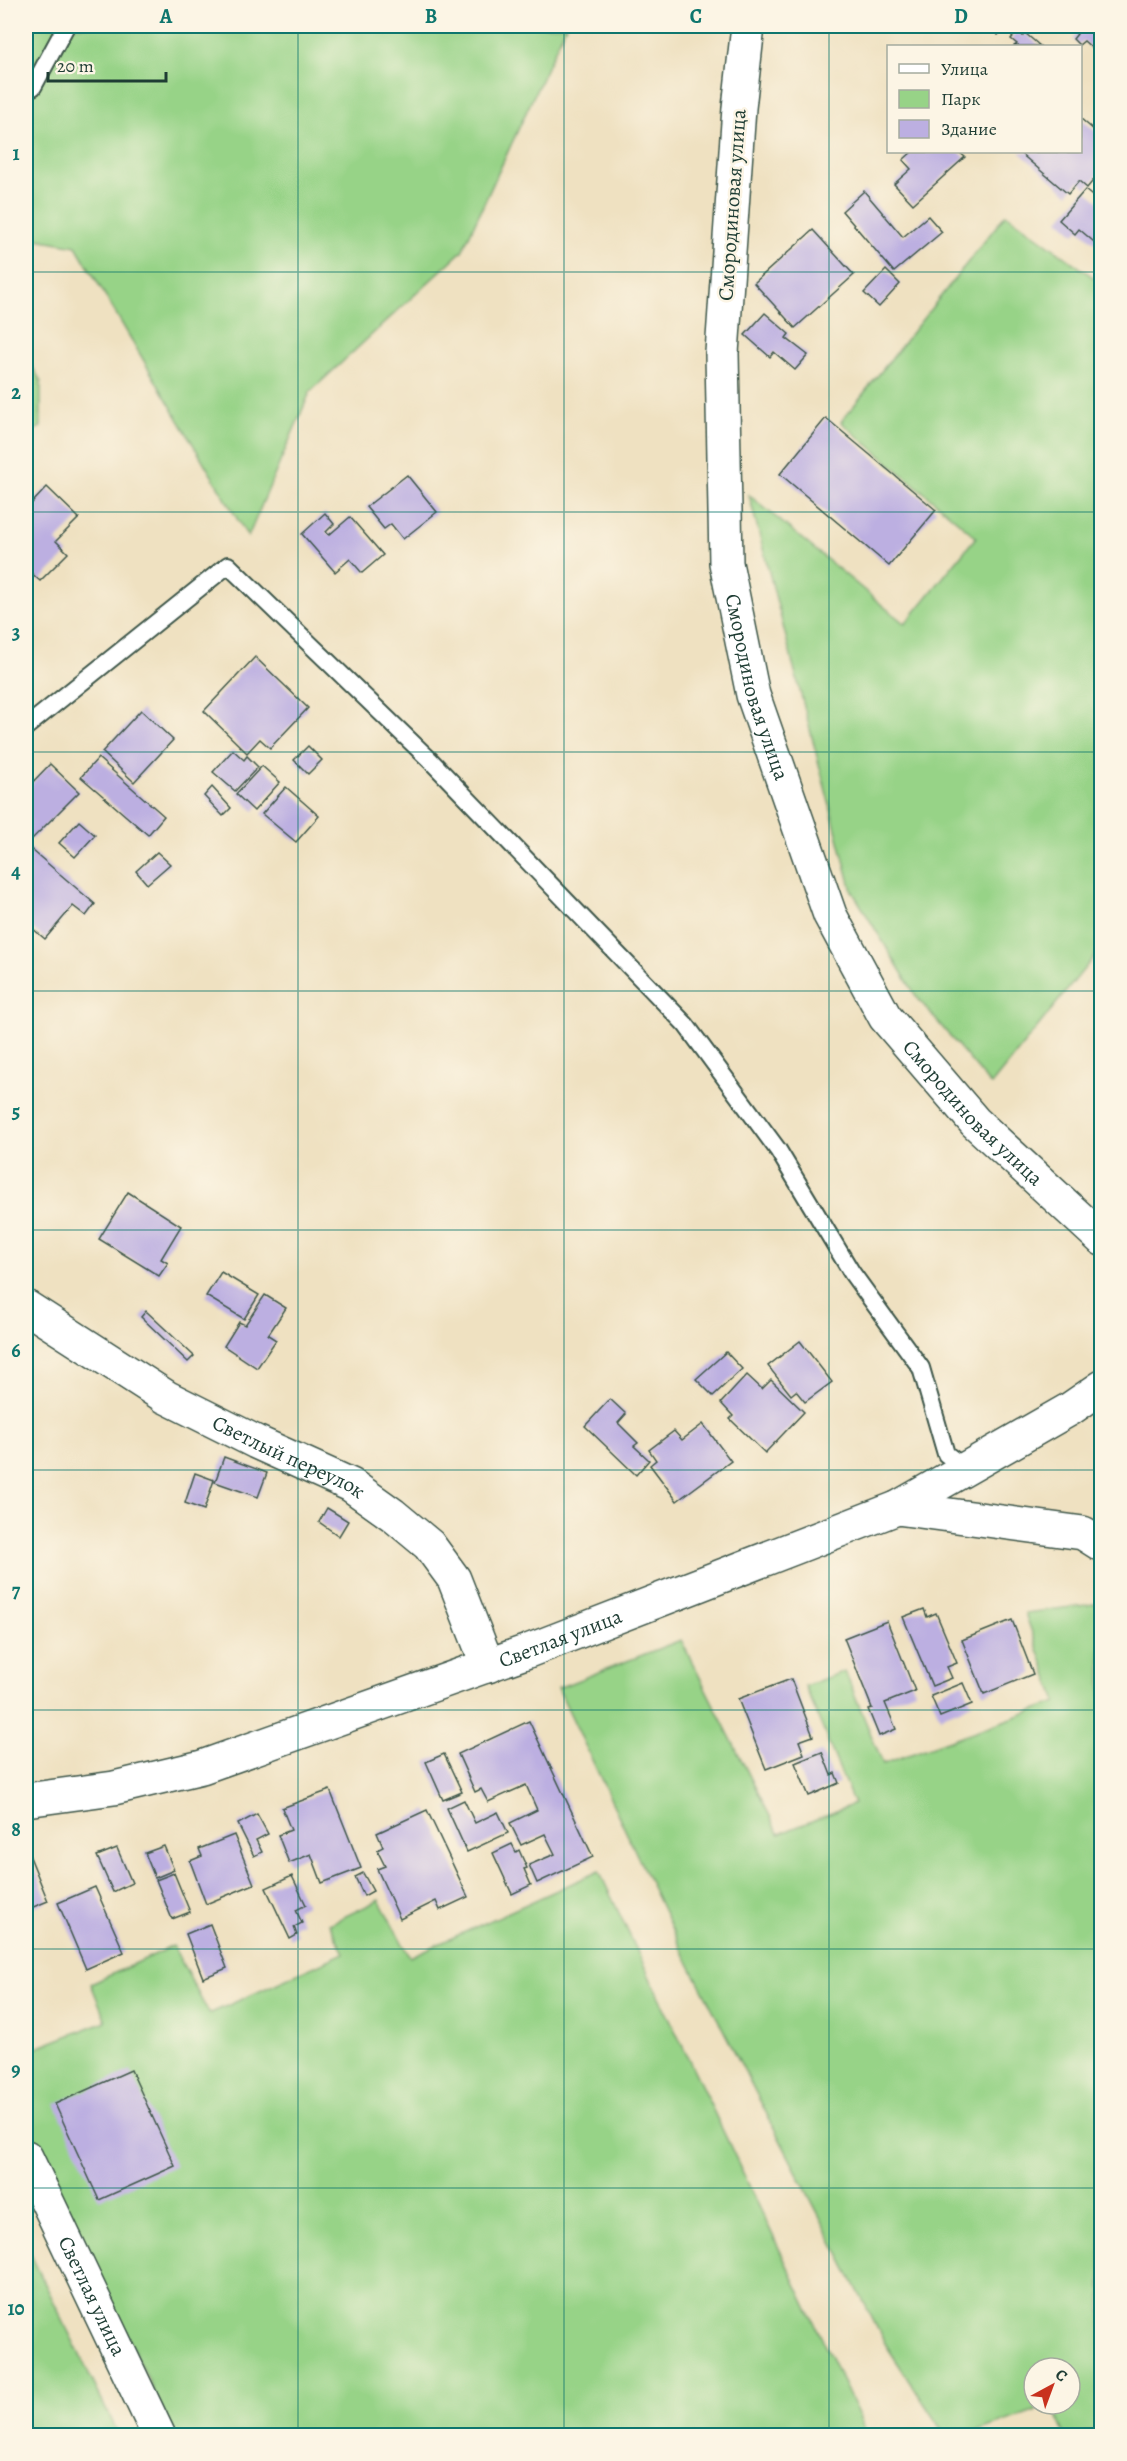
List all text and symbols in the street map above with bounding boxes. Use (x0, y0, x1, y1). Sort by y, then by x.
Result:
text: A (159, 3, 173, 30)
text: B (425, 3, 437, 30)
text: C (690, 3, 702, 30)
text: D (954, 3, 968, 30)
scale bar (48, 45, 166, 83)
legend (887, 45, 1082, 153)
text: 20 m (57, 54, 94, 78)
text: Улица (941, 57, 989, 81)
text: Парк (941, 87, 981, 111)
street label: Смородиновая улица (711, 108, 753, 302)
text: Здание (941, 117, 997, 141)
text: 1 (12, 140, 20, 167)
text: 2 (11, 379, 21, 406)
street label: Смородиновая улица (719, 591, 796, 784)
text: 3 (12, 619, 20, 646)
text: 4 (11, 858, 21, 885)
street label: Смородиновая улица (897, 1034, 1049, 1192)
text: 5 (12, 1098, 20, 1125)
text: 6 (11, 1337, 21, 1364)
street label: Светлый переулок (208, 1408, 371, 1505)
text: 7 (12, 1577, 21, 1604)
street label: Светлая улица (495, 1602, 626, 1674)
text: 8 (11, 1816, 21, 1843)
text: 9 (11, 2056, 21, 2083)
street label: Светлая улица (52, 2231, 133, 2361)
text: 10 (7, 2295, 25, 2322)
north arrow (1022, 2356, 1082, 2416)
text: С (1050, 2364, 1072, 2387)

